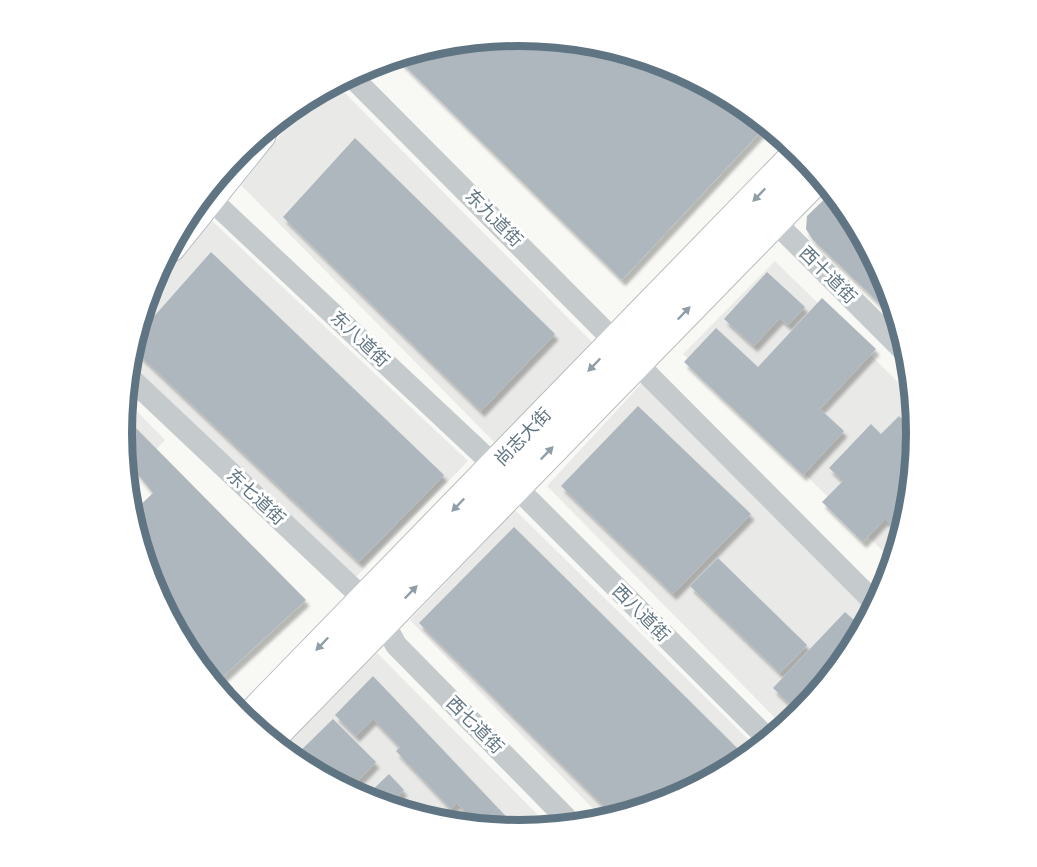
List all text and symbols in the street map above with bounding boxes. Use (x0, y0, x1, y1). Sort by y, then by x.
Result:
street label: 东九道街 (459, 184, 528, 253)
one-way arrow (753, 187, 767, 201)
street label: 西十道街 (793, 241, 862, 310)
street label: 东八道街 (325, 306, 395, 373)
one-way arrow (676, 307, 690, 321)
one-way arrow (587, 357, 601, 372)
street label: 尚志大街 (489, 403, 557, 472)
one-way arrow (540, 446, 554, 460)
street label: 东七道街 (221, 464, 291, 531)
one-way arrow (451, 497, 465, 512)
street label: 西八道街 (606, 579, 675, 648)
one-way arrow (404, 585, 418, 600)
one-way arrow (315, 637, 329, 652)
street label: 西七道街 (440, 691, 509, 760)

